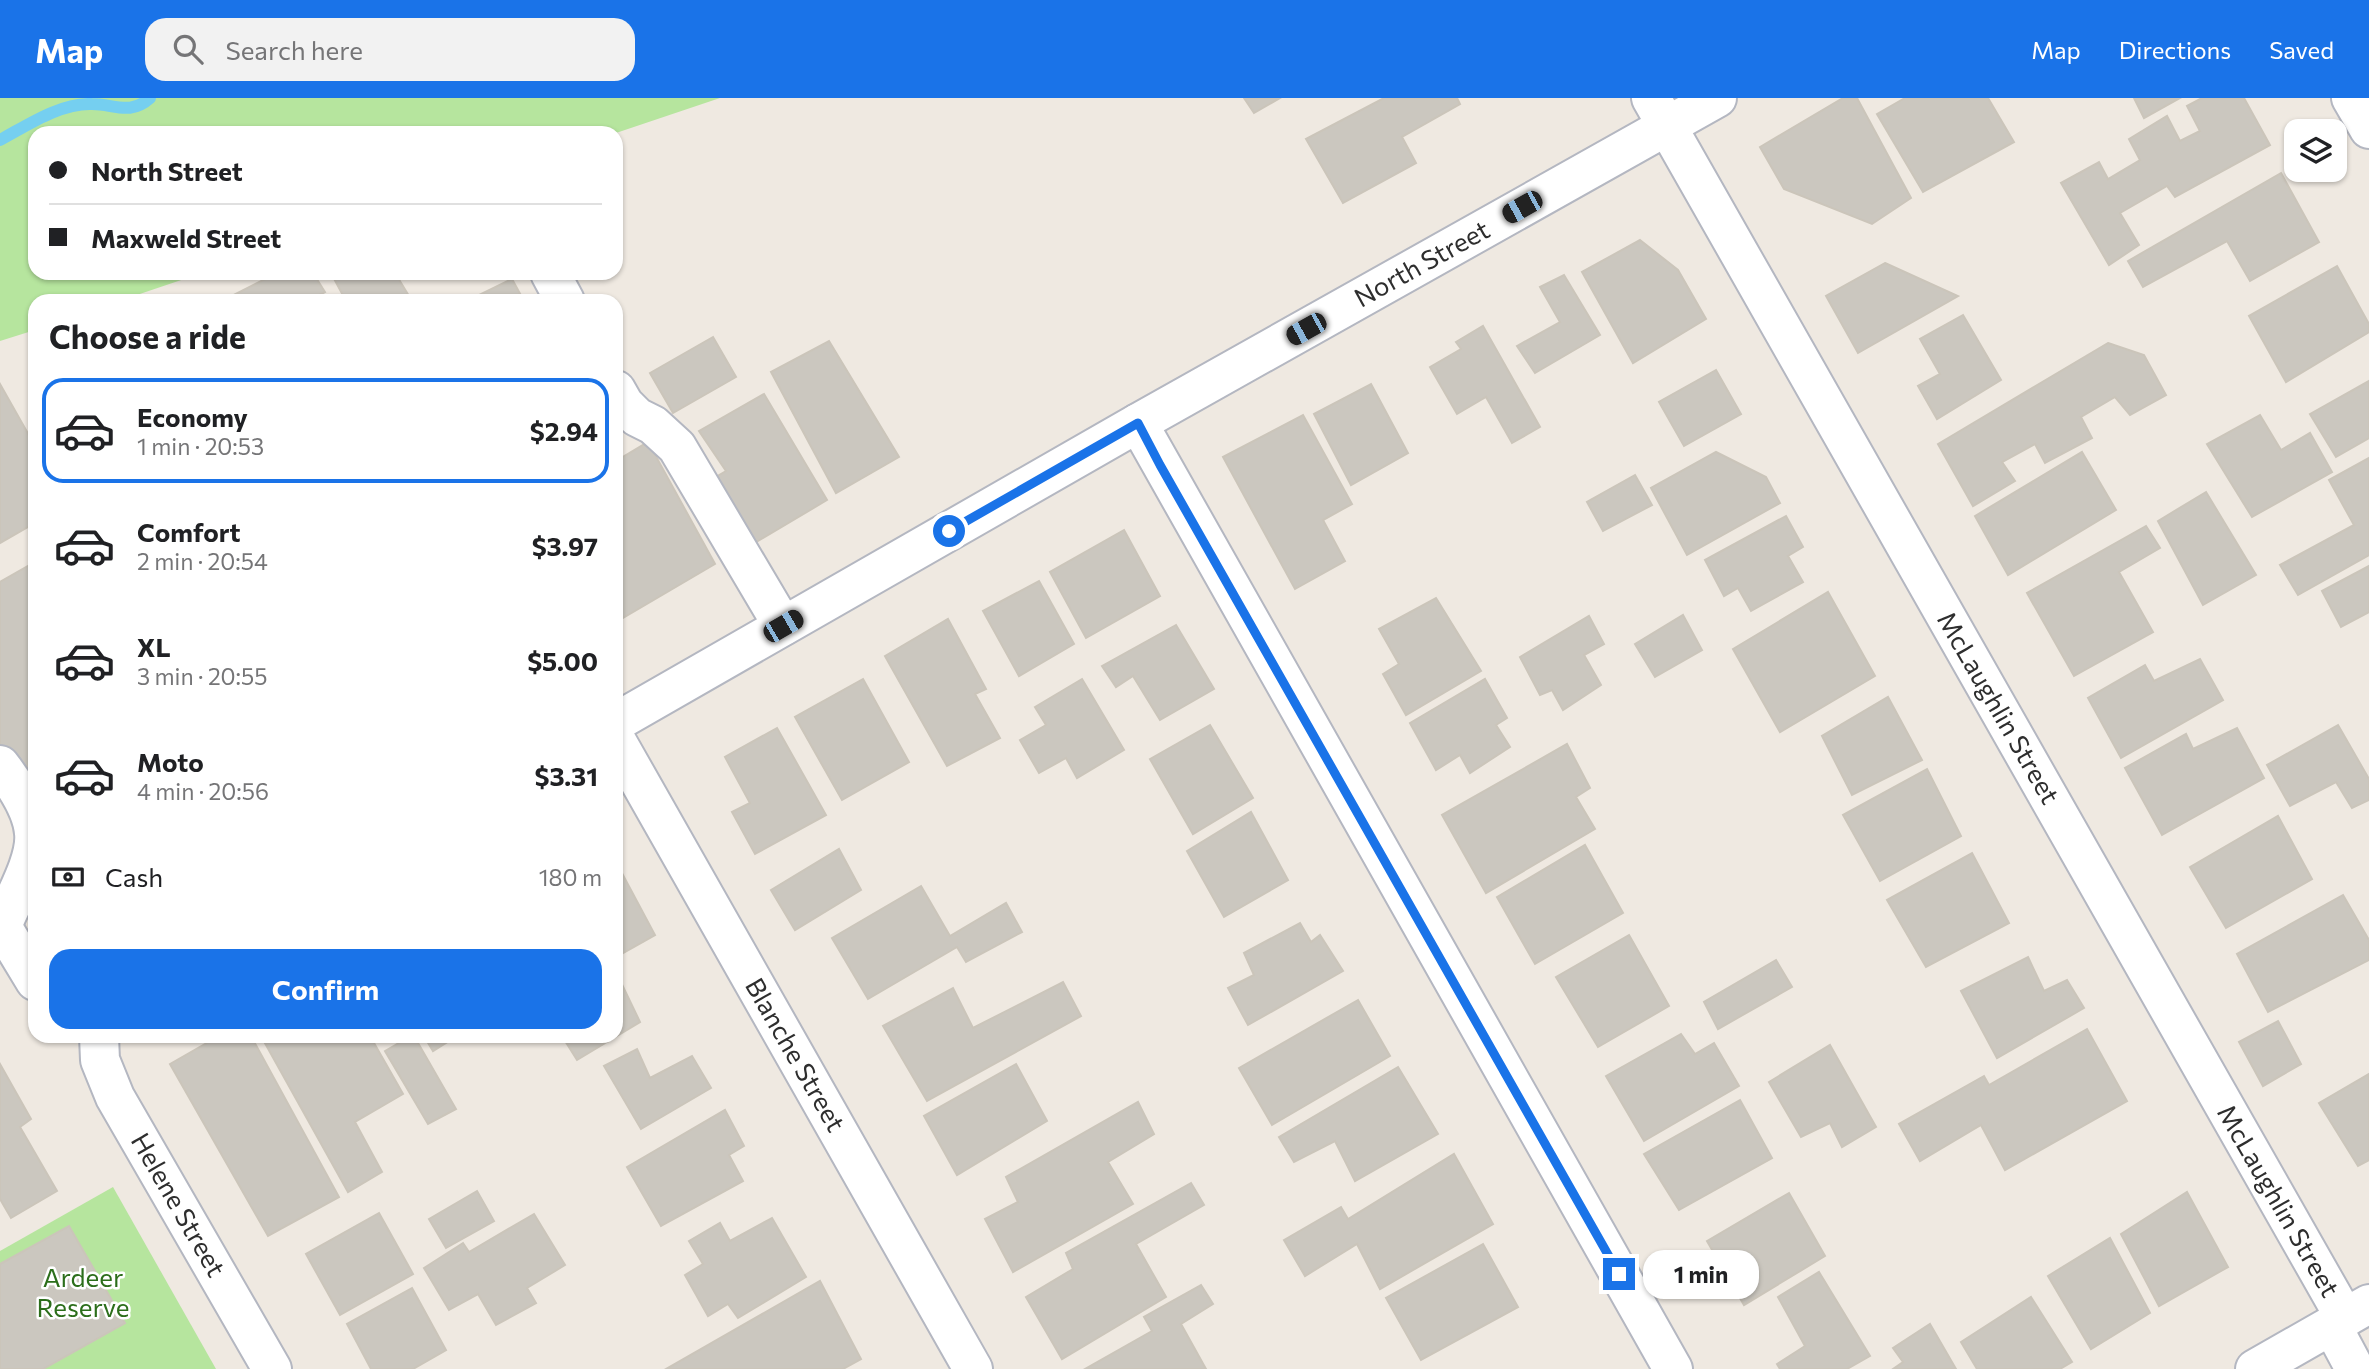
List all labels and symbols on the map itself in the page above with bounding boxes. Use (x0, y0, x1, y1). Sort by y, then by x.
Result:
car (1499, 188, 1546, 226)
street label: North Street (1348, 213, 1494, 312)
car (1283, 310, 1330, 348)
route start (933, 515, 965, 547)
car (760, 606, 807, 646)
street label: McLaughlin Street (1932, 606, 2067, 809)
street label: Blanche Street (740, 972, 853, 1136)
street label: McLaughlin Street (2212, 1099, 2347, 1302)
street label: Helene Street (126, 1127, 233, 1282)
callout: 1 min (1644, 1250, 1759, 1298)
route end (1603, 1258, 1635, 1290)
park label: Ardeer Reserve (37, 1261, 129, 1322)

